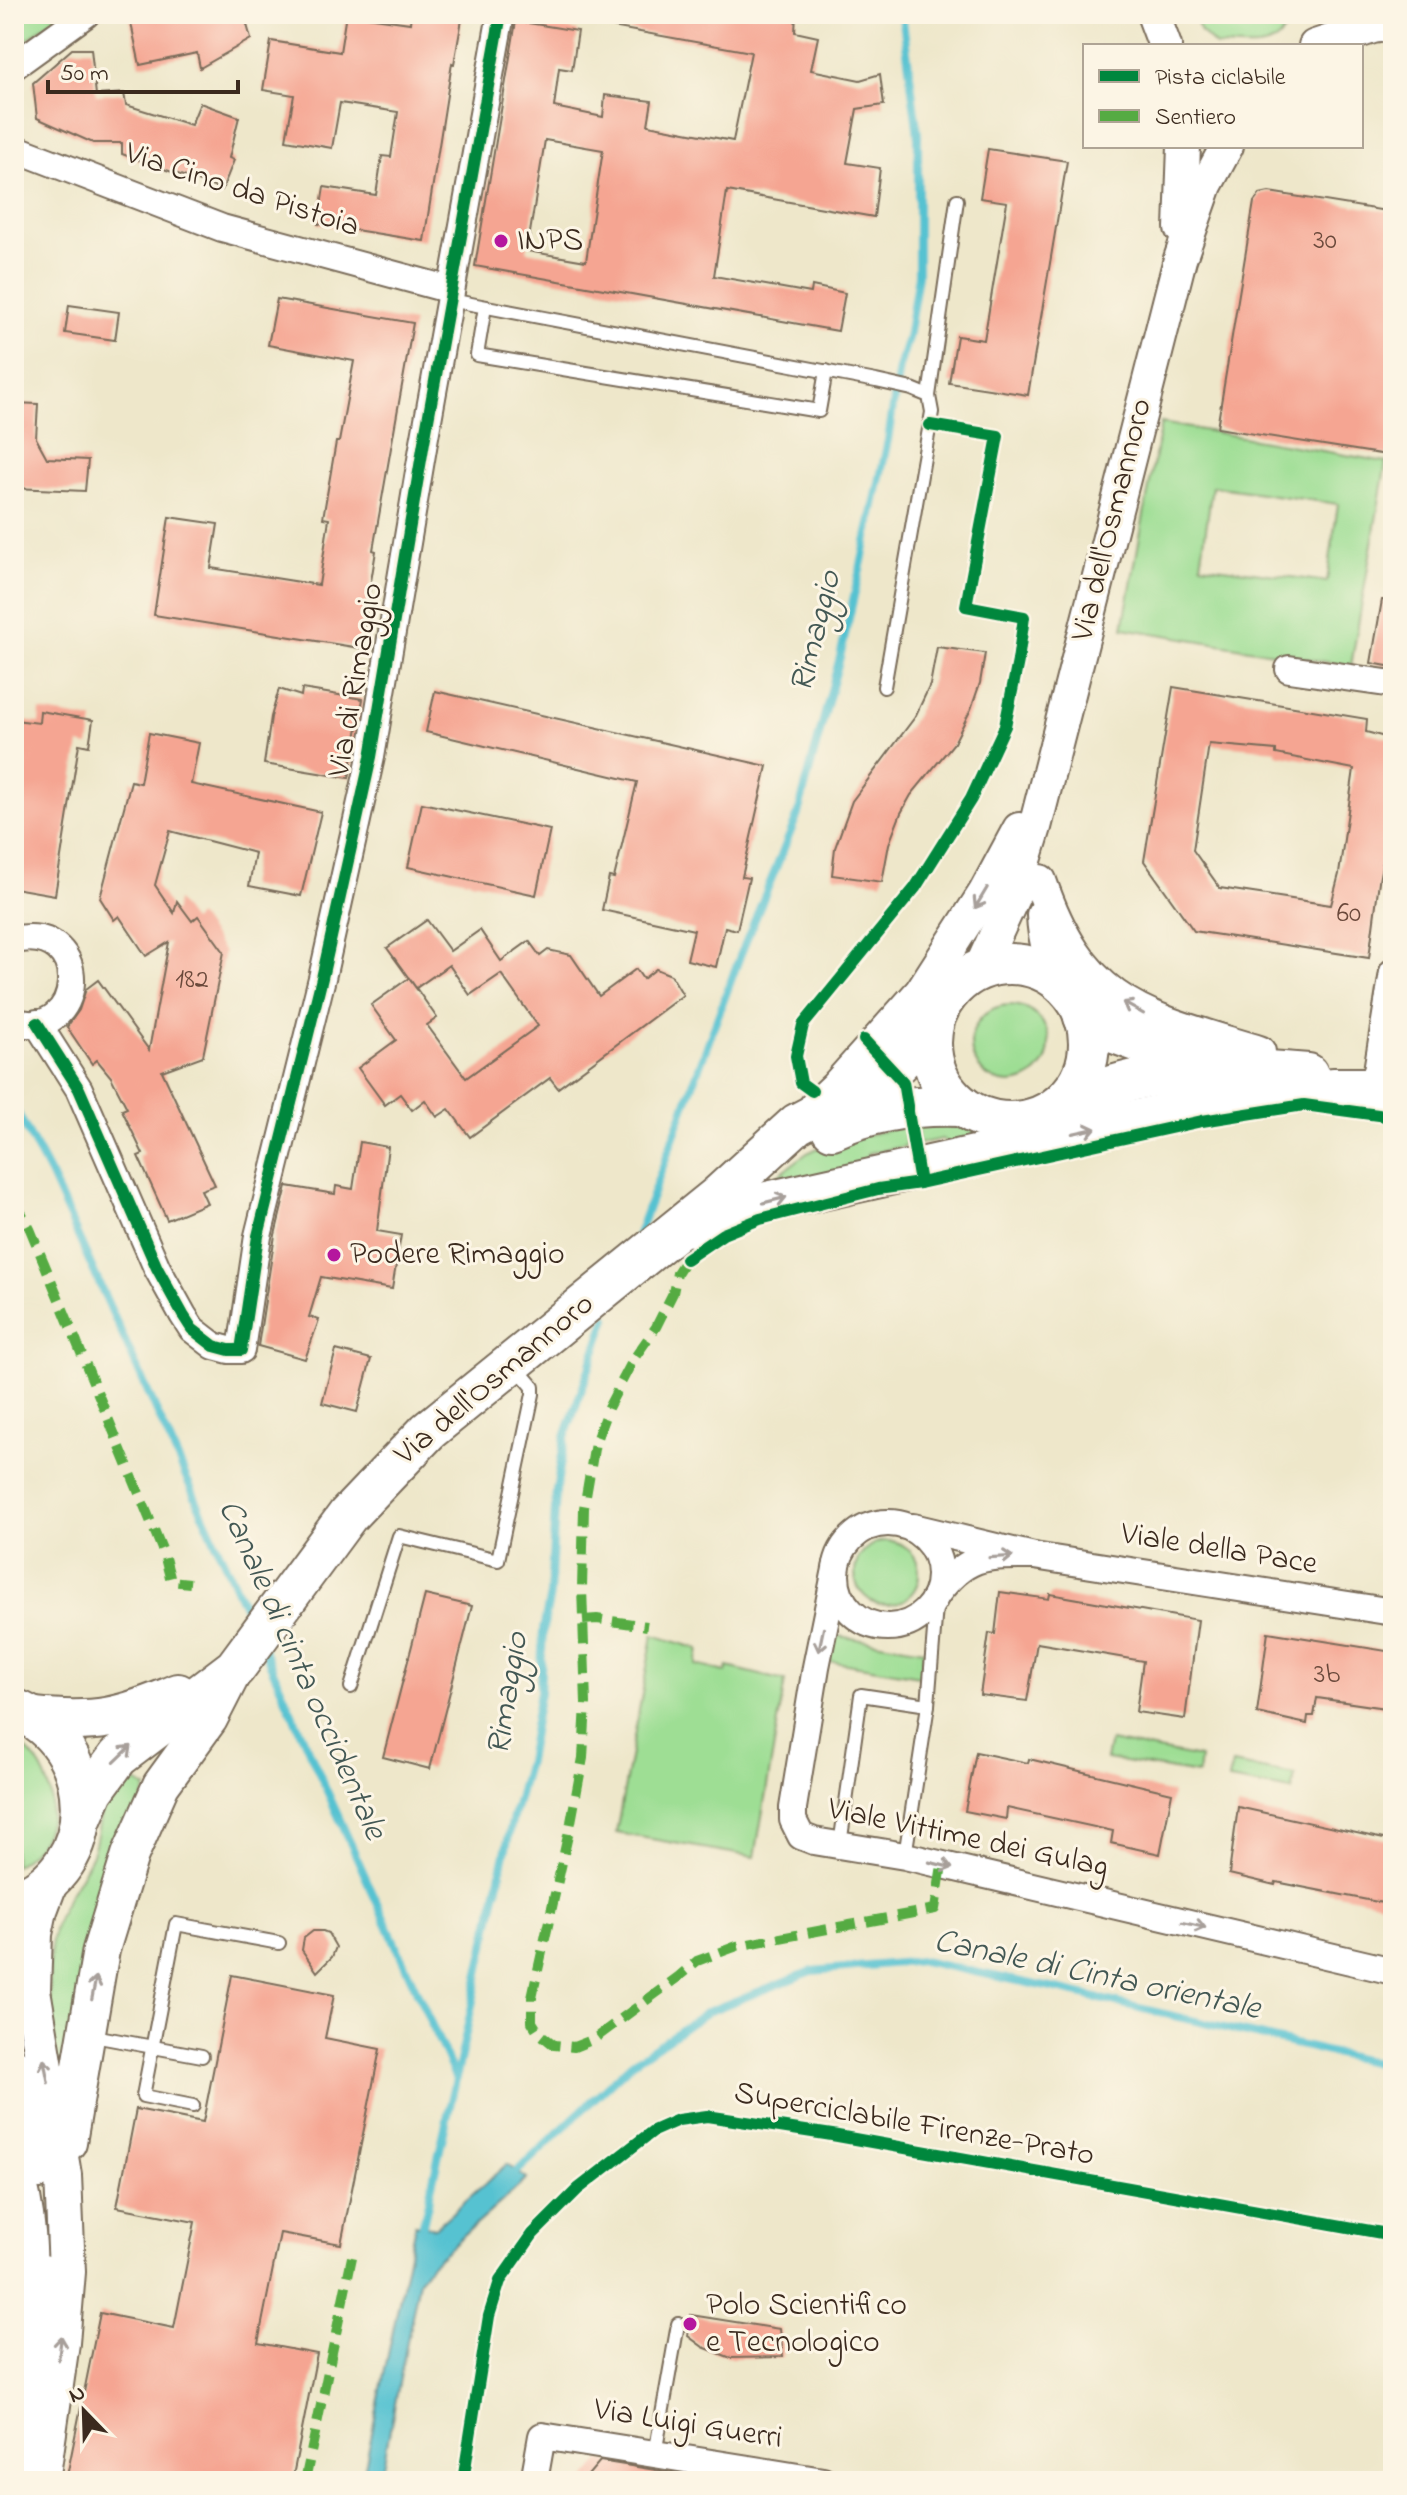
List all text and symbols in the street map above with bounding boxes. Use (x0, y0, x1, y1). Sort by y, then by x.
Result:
scale bar (48, 44, 238, 94)
legend (1083, 44, 1363, 148)
text: 50 m (60, 57, 109, 92)
text: Pista ciclabile (1155, 61, 1286, 96)
text: Sentiero (1155, 101, 1236, 136)
street label: Via Cino da Pistoia (118, 131, 365, 251)
place label: INPS (517, 218, 583, 265)
house number: 30 (1313, 221, 1337, 262)
marker: INPS (492, 232, 510, 250)
street label: Via dell'Osmannoro (1060, 394, 1166, 647)
water label: Rimaggio (778, 564, 857, 698)
street label: Via di Rimaggio (317, 579, 397, 782)
one-way arrow (973, 886, 989, 909)
house number: 60 (1337, 894, 1361, 935)
house number: 182 (175, 960, 209, 1001)
one-way arrow (1122, 1000, 1145, 1016)
one-way arrow (1070, 1123, 1096, 1138)
one-way arrow (762, 1192, 788, 1207)
place label: Podere Rimaggio (350, 1232, 565, 1279)
marker: Podere Rimaggio (325, 1246, 343, 1264)
street label: Via dell'Osmannoro (384, 1282, 605, 1478)
water label: Canale di cinta occidentale (203, 1492, 399, 1850)
street label: Viale della Pace (1116, 1511, 1321, 1589)
one-way arrow (987, 1549, 1014, 1564)
one-way arrow (813, 1627, 828, 1653)
water label: Rimaggio (475, 1628, 544, 1759)
house number: 3b (1314, 1655, 1340, 1696)
one-way arrow (113, 1745, 132, 1764)
street label: Viale Vittime dei Gulag (822, 1786, 1113, 1892)
one-way arrow (928, 1858, 954, 1873)
water label: Canale di Cinta orientale (929, 1917, 1266, 2035)
one-way arrow (1181, 1918, 1207, 1933)
one-way arrow (87, 1976, 102, 2001)
one-way arrow (37, 2058, 52, 2084)
street label: Superciclabile Firenze-Prato (730, 2070, 1098, 2180)
place label: Polo Scientifico e Tecnologico (706, 2283, 907, 2367)
marker: Polo Scientifico e Tecnologico (681, 2315, 699, 2333)
one-way arrow (53, 2336, 68, 2362)
north arrow (44, 2371, 124, 2451)
text: N (64, 2378, 90, 2413)
street label: Via Luigi Guerri (590, 2387, 785, 2463)

